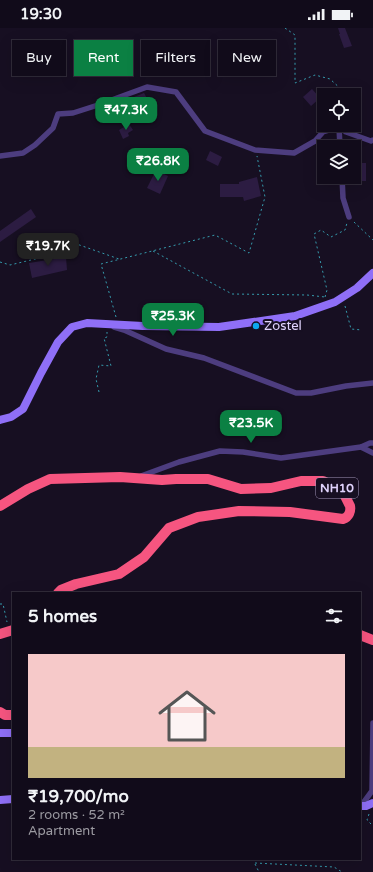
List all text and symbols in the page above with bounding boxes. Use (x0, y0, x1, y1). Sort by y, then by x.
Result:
text: 19:30 (20, 5, 62, 23)
chip: Buy (12, 40, 66, 76)
chip: Rent (74, 40, 133, 76)
chip: Filters (141, 40, 210, 76)
chip: New (218, 40, 276, 76)
map controls (317, 88, 361, 184)
button: locate (317, 88, 361, 132)
pin: ₹47.3K (93, 97, 159, 131)
text: ₹47.3K (104, 102, 148, 118)
button: layers (317, 140, 361, 184)
pin: ₹26.8K (125, 148, 191, 182)
text: ₹26.8K (136, 153, 180, 169)
pin: ₹19.7K (15, 233, 81, 267)
text: ₹19.7K (26, 238, 70, 254)
pin: ₹25.3K (140, 303, 206, 337)
text: ₹25.3K (151, 308, 195, 324)
place label: Zostel (264, 318, 302, 334)
marker: Zostel (251, 321, 261, 331)
pin: ₹23.5K (218, 410, 284, 444)
text: ₹23.5K (229, 415, 273, 431)
road number: NH10 (316, 478, 358, 498)
icon: filters (323, 605, 345, 627)
text: 5 homes (28, 606, 97, 627)
icon: home (151, 680, 223, 752)
text: ₹19,700/mo (28, 786, 129, 807)
text: 2 rooms · 52 m² (28, 807, 125, 823)
text: Apartment (28, 823, 95, 839)

